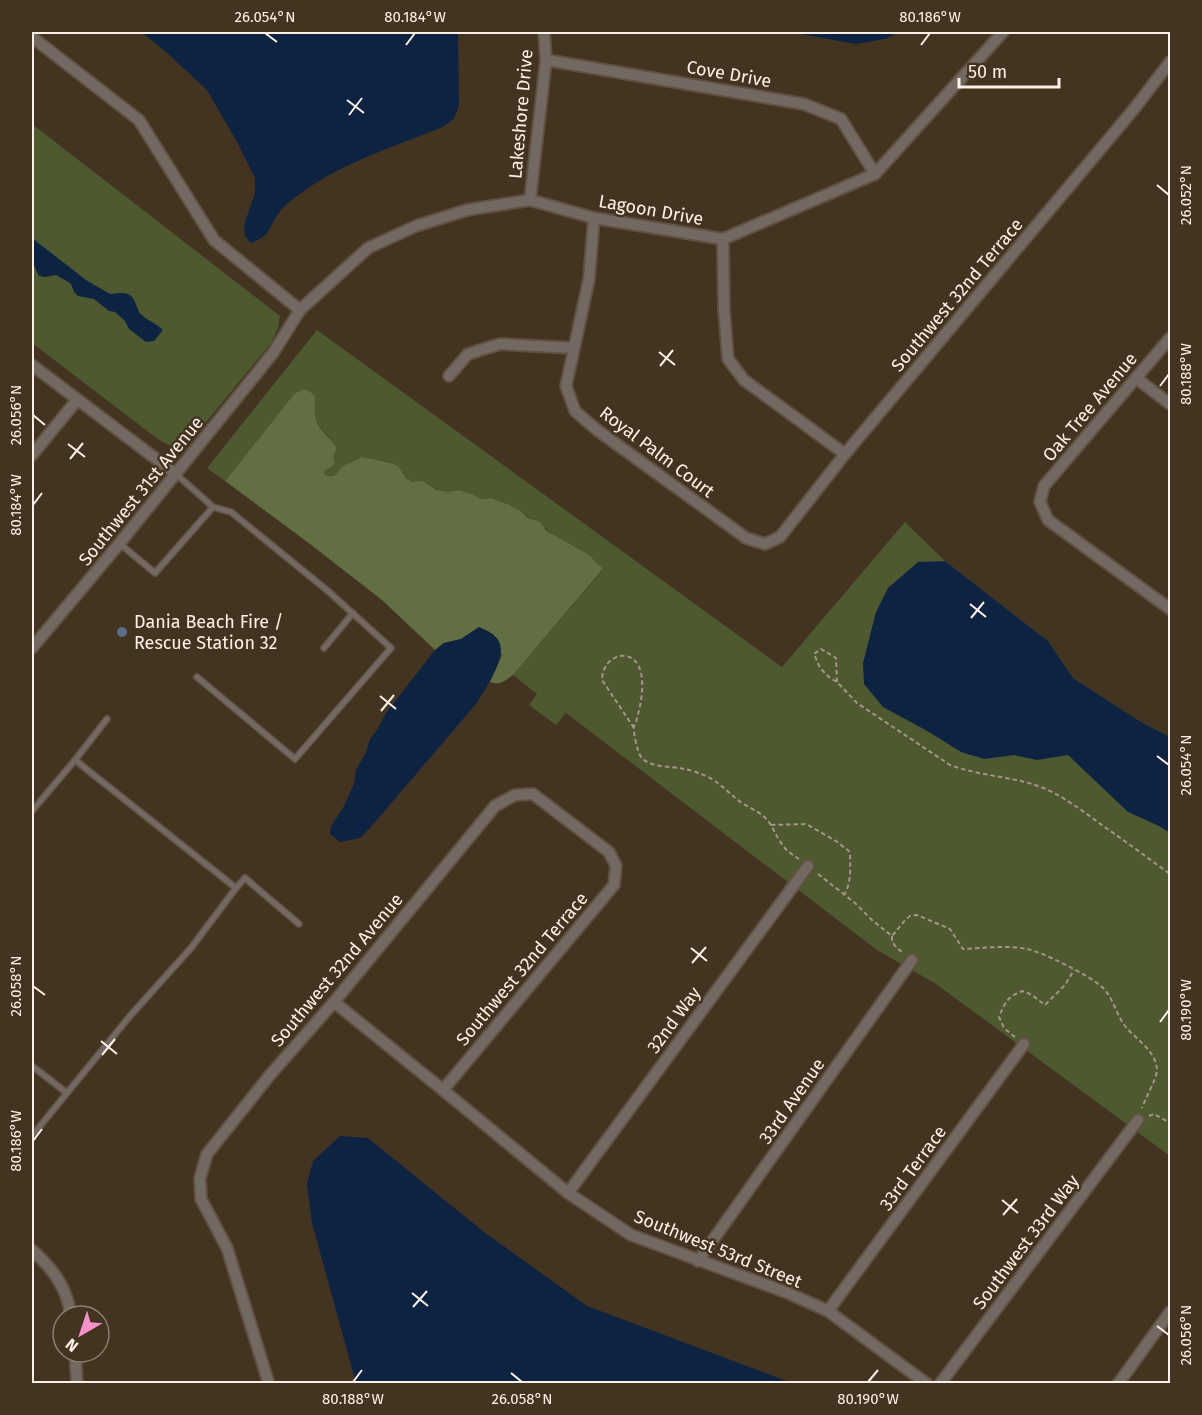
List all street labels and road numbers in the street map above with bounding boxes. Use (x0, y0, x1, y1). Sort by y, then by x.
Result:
street label: Lakeshore Drive (504, 48, 538, 180)
street label: Cove Drive (685, 56, 773, 92)
street label: Lagoon Drive (597, 190, 705, 230)
street label: Southwest 32nd Terrace (886, 214, 1028, 376)
street label: Oak Tree Avenue (1038, 348, 1142, 466)
street label: Royal Palm Court (595, 402, 719, 503)
street label: Southwest 31st Avenue (74, 412, 208, 570)
street label: Southwest 32nd Terrace (451, 888, 593, 1050)
street label: Southwest 32nd Avenue (266, 889, 408, 1051)
street label: 32nd Way (643, 982, 705, 1057)
street label: 33rd Avenue (754, 1054, 830, 1148)
street label: 33rd Terrace (875, 1121, 951, 1215)
street label: Southwest 33rd Way (968, 1170, 1084, 1314)
street label: Southwest 53rd Street (631, 1205, 806, 1293)

